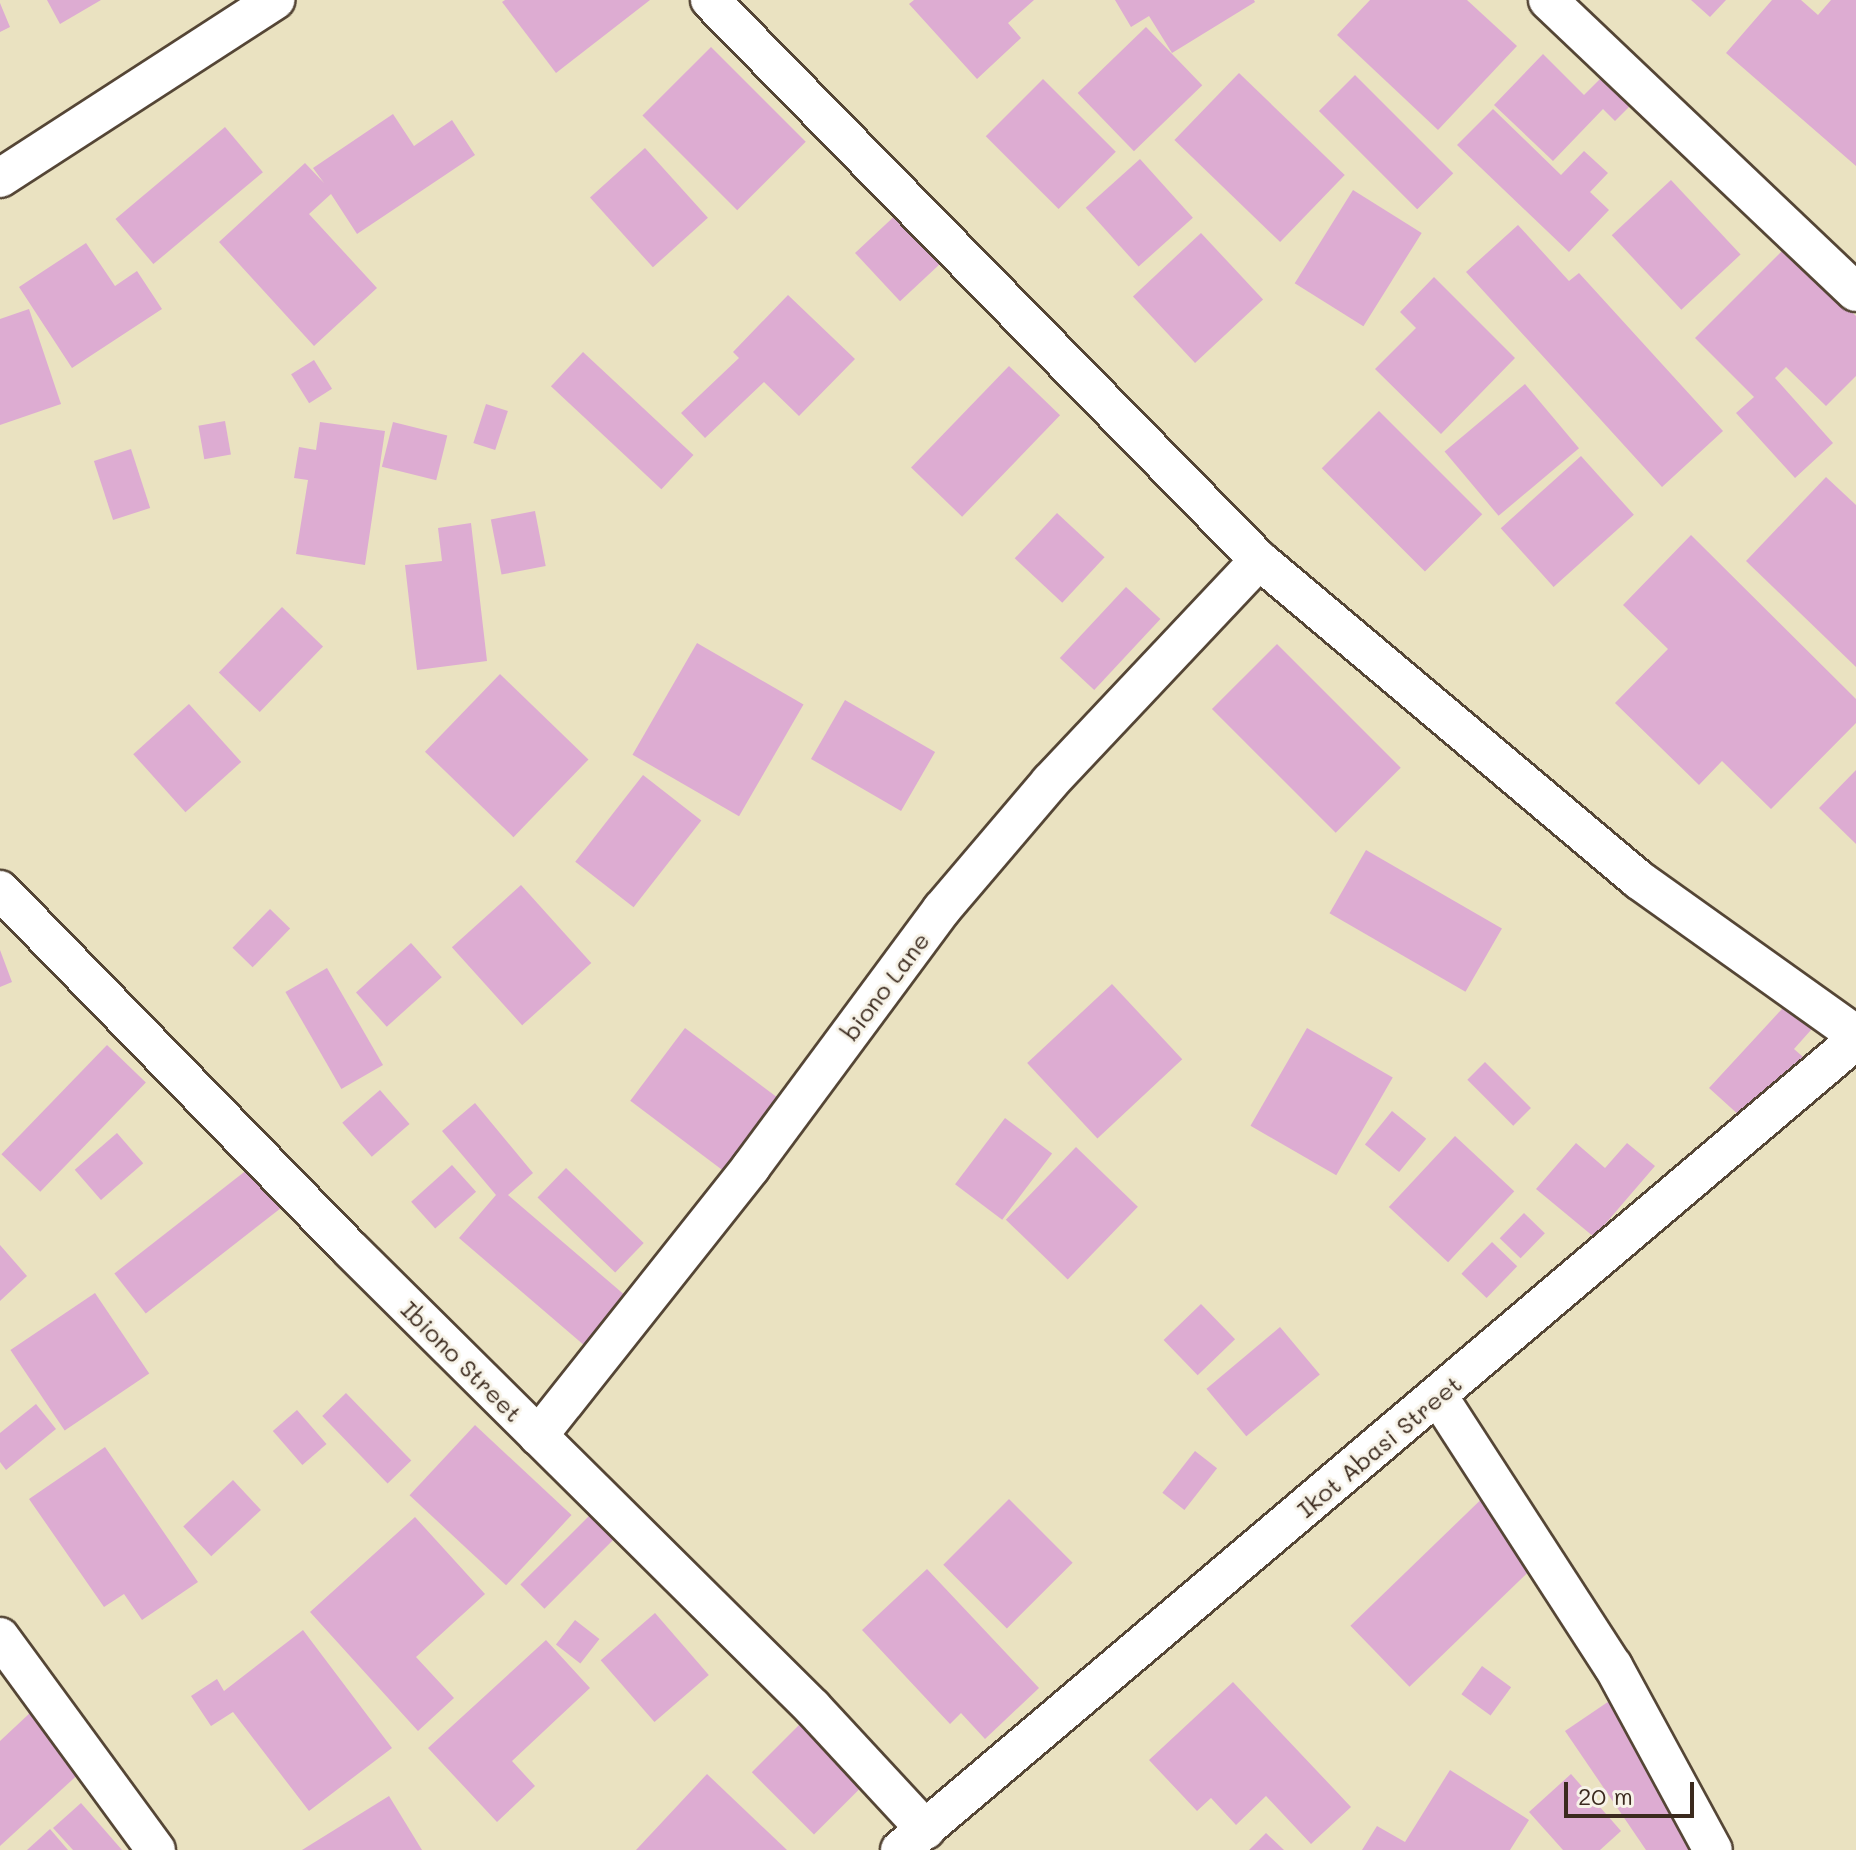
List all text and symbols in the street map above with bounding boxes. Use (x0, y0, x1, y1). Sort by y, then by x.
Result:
street label: biono Lane (835, 926, 935, 1046)
street label: Ibiono Street (396, 1295, 528, 1427)
street label: Ikot Abasi Street (1291, 1369, 1467, 1523)
scale bar (1568, 1766, 1698, 1816)
text: 20 m (1578, 1780, 1633, 1811)

